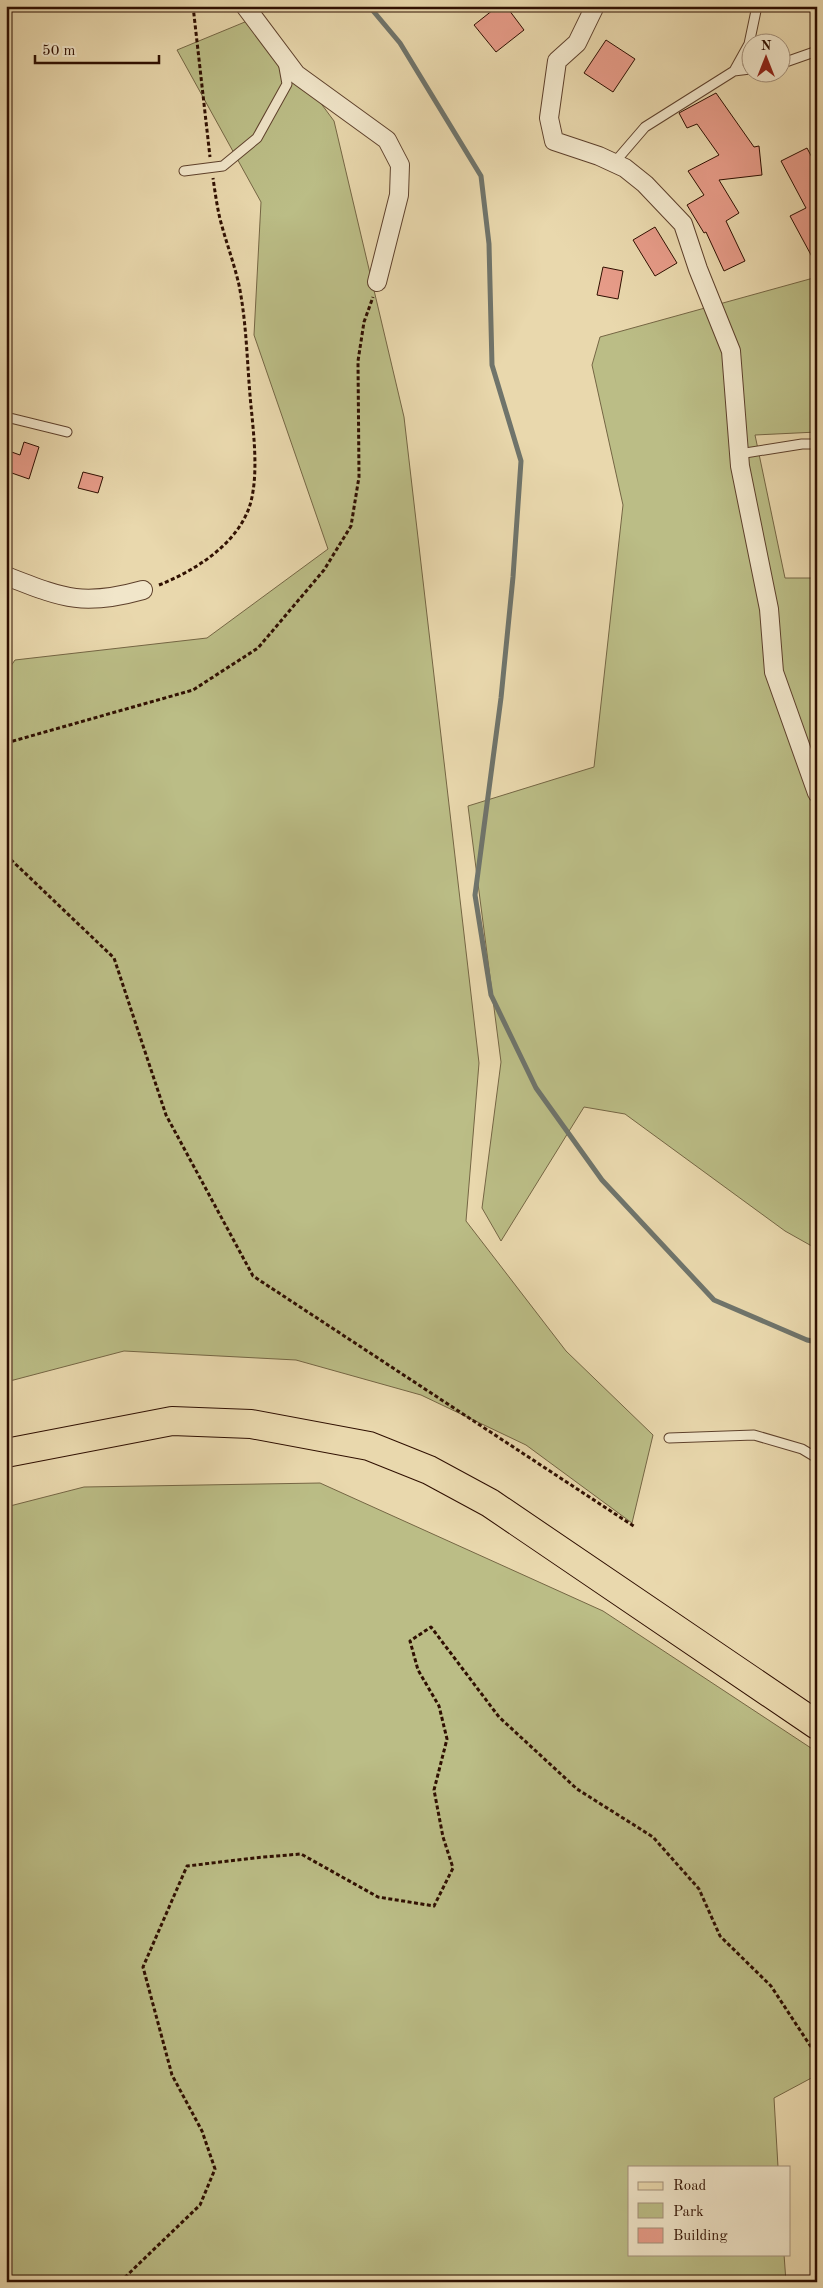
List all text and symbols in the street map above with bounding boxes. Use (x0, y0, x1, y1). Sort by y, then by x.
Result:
scale bar (35, 32, 159, 64)
north arrow (740, 32, 790, 82)
text: N (761, 39, 772, 53)
text: 50 m (42, 44, 76, 59)
legend (628, 2166, 790, 2256)
text: Road (673, 2179, 707, 2194)
text: Park (673, 2205, 704, 2220)
text: Building (673, 2229, 728, 2244)

